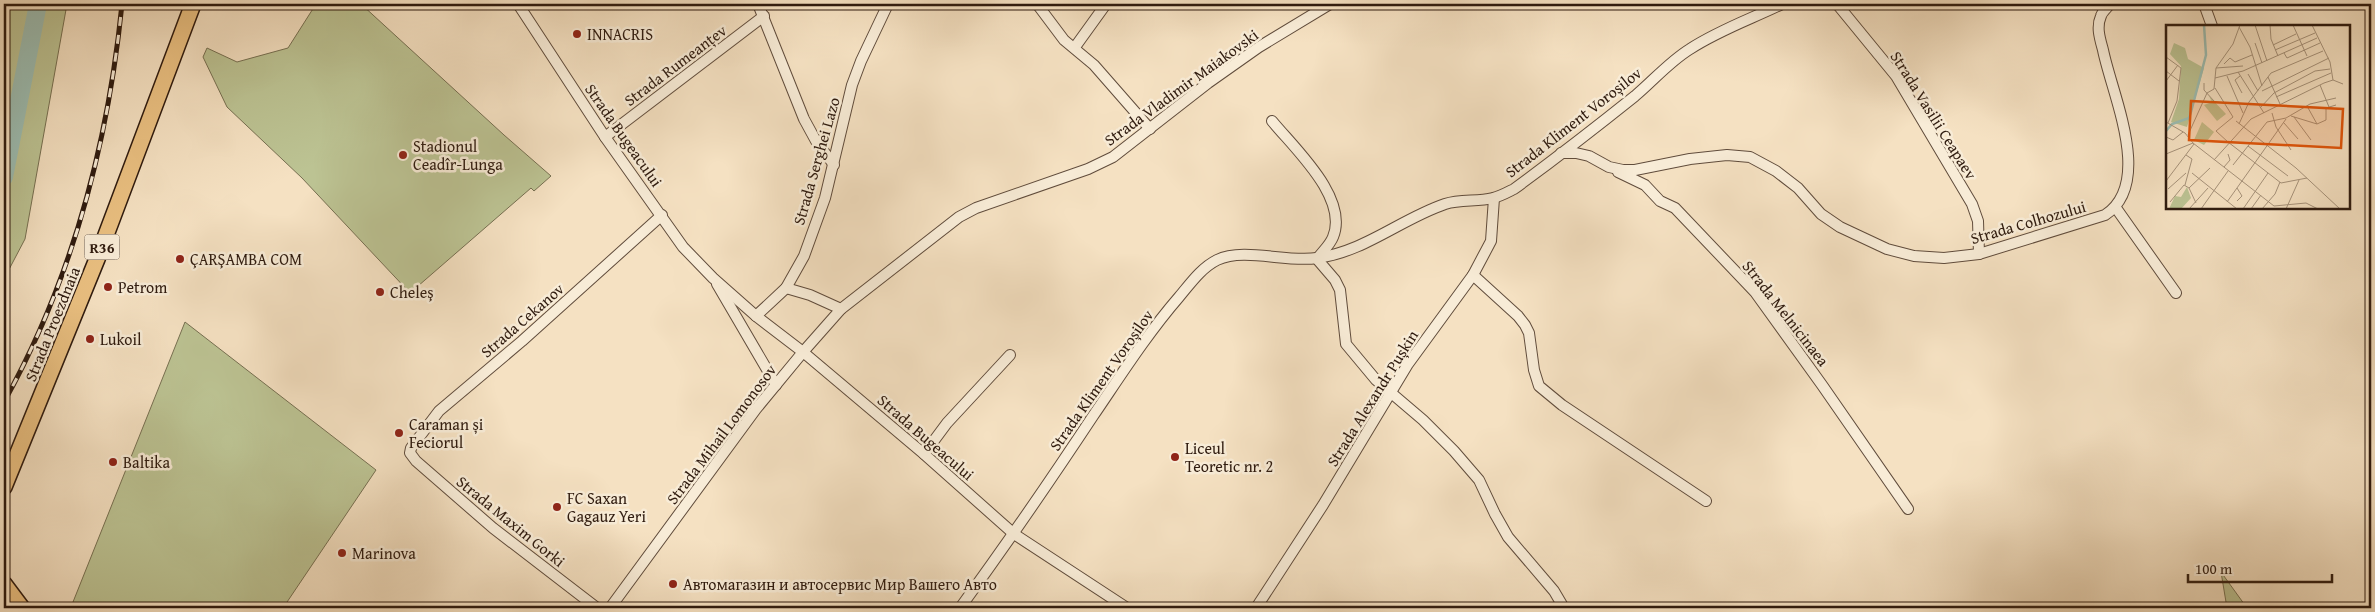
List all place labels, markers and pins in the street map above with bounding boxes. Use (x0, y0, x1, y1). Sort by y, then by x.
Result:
place label: INNACRIS (587, 22, 653, 46)
marker: INNACRIS (571, 28, 583, 40)
place label: Stadionul Ceadîr-Lunga (413, 134, 503, 176)
marker: Stadionul Ceadîr-Lunga (397, 149, 409, 161)
place label: ÇARŞAMBA COM (190, 247, 302, 271)
marker: ÇARŞAMBA COM (174, 253, 186, 265)
place label: Petrom (118, 275, 167, 299)
place label: Cheleş (390, 280, 434, 304)
marker: Petrom (102, 281, 114, 293)
marker: Cheleş (374, 286, 386, 298)
place label: Lukoil (100, 327, 142, 351)
marker: Lukoil (84, 333, 96, 345)
place label: Caraman și Feciorul (409, 412, 484, 454)
marker: Caraman și Feciorul (393, 427, 405, 439)
place label: Liceul Teoretic nr. 2 (1185, 436, 1273, 478)
place label: Baltika (123, 450, 170, 474)
marker: Liceul Teoretic nr. 2 (1169, 451, 1181, 463)
marker: Baltika (107, 456, 119, 468)
place label: FC Saxan Gagauz Yeri (567, 486, 646, 528)
marker: FC Saxan Gagauz Yeri (551, 501, 563, 513)
place label: Marinova (352, 541, 416, 565)
marker: Marinova (336, 547, 348, 559)
place label: Автомагазин и автосервис Мир Вашего Авто (683, 572, 997, 596)
marker: Автомагазин и автосервис Мир Вашего Авто (667, 578, 679, 590)

